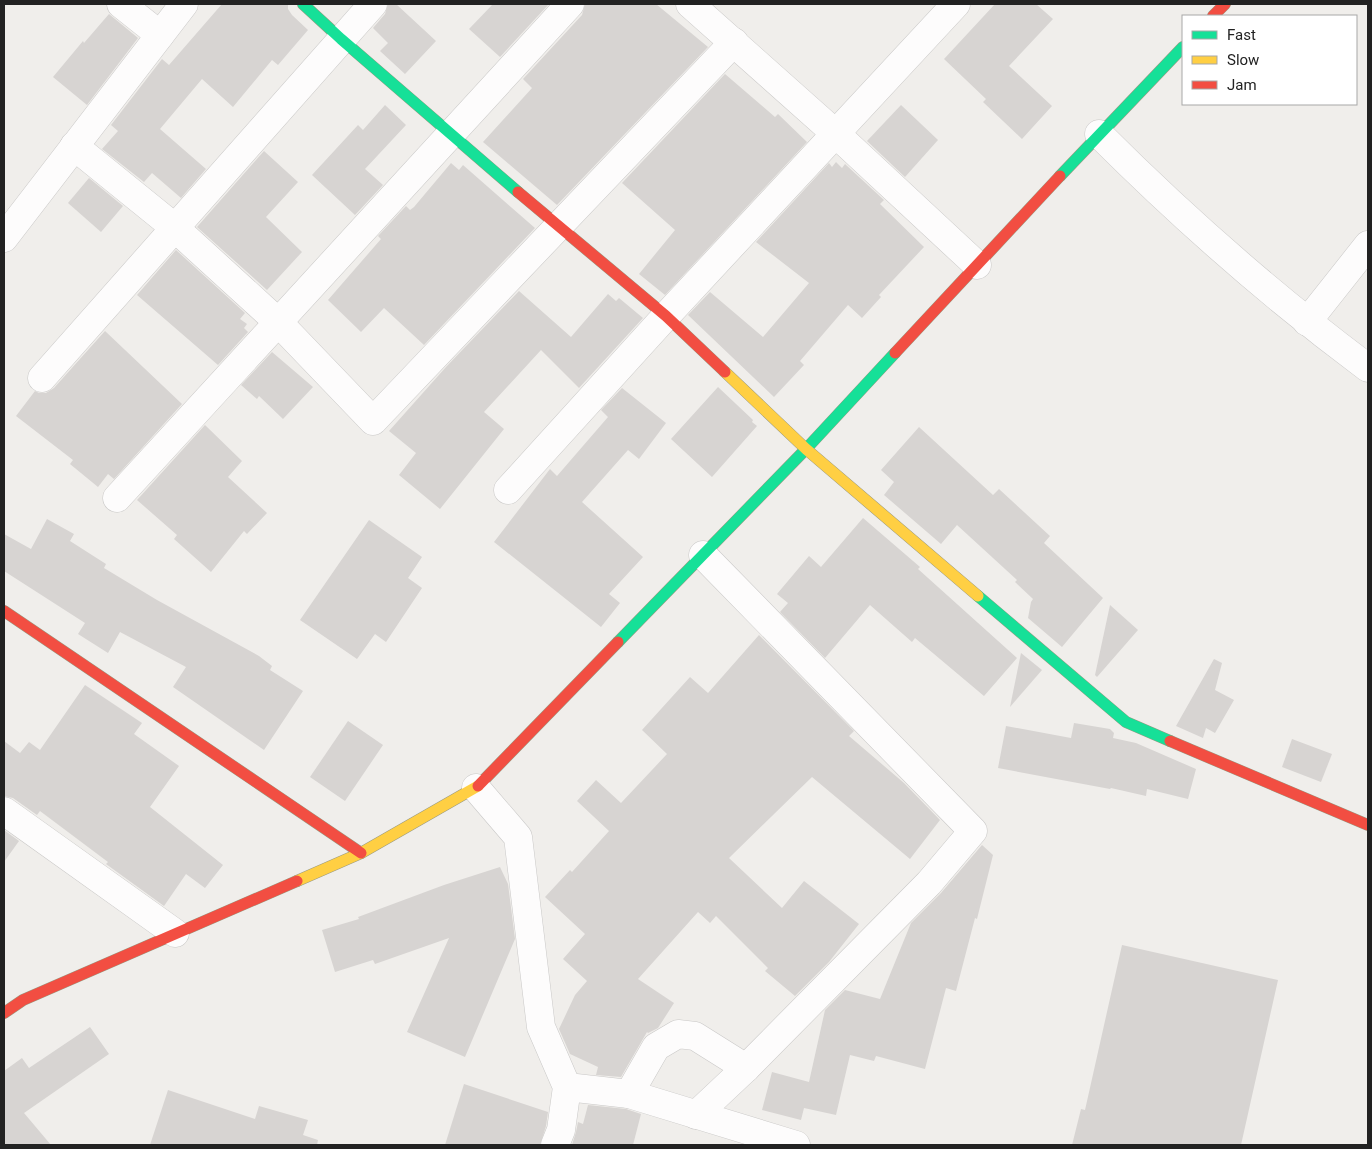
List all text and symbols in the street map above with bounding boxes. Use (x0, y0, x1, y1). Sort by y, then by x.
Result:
legend (1182, 15, 1357, 105)
text: Fast (1227, 26, 1256, 44)
text: Slow (1227, 51, 1259, 69)
text: Jam (1227, 76, 1257, 94)

